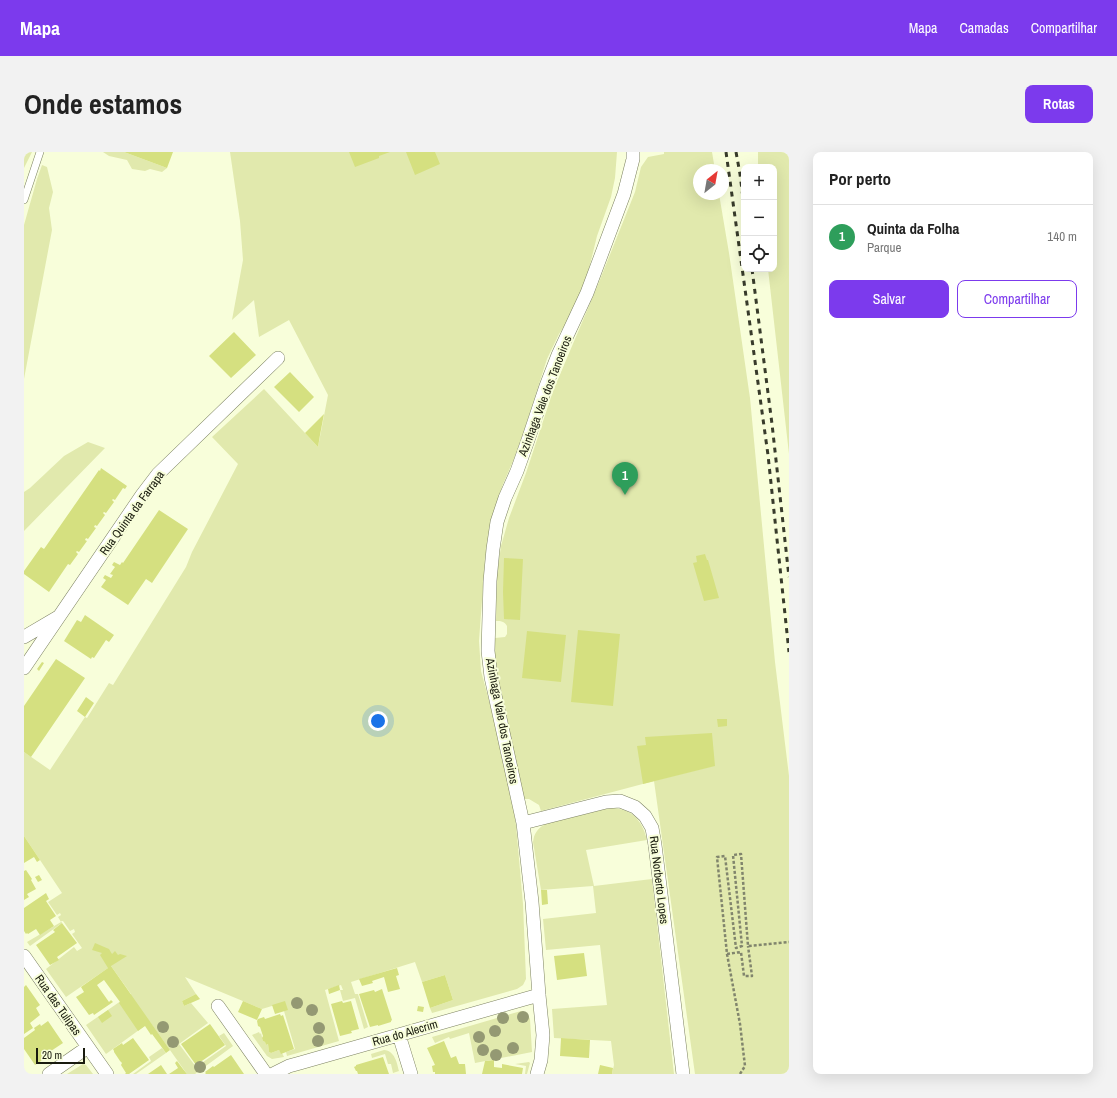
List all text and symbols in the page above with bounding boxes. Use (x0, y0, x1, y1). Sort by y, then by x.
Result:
text: Mapa (20, 15, 60, 41)
text: Mapa (909, 19, 938, 37)
text: Camadas (960, 19, 1009, 37)
text: Compartilhar (1031, 19, 1097, 37)
text: Onde estamos (24, 85, 182, 123)
button: Rotas (1025, 85, 1093, 123)
north arrow (693, 164, 729, 200)
map controls (741, 164, 777, 272)
button: + (741, 164, 777, 200)
text: Por perto (829, 167, 891, 190)
button: − (741, 200, 777, 236)
text: Quinta da Folha (867, 218, 959, 239)
text: 1 (839, 228, 845, 245)
text: 140 m (1047, 228, 1077, 245)
button: locate (741, 236, 777, 272)
text: Parque (867, 239, 901, 256)
button: Salvar (829, 280, 949, 318)
button: Compartilhar (957, 280, 1077, 318)
street label: Azinhaga Vale dos Tanoeiros (514, 333, 575, 459)
pin: 1 (612, 462, 638, 495)
street label: Rua Quinta da Farrapa (96, 467, 168, 558)
street label: Azinhaga Vale dos Tanoeiros (482, 656, 522, 785)
your location (368, 711, 388, 731)
street label: Rua Norberto Lopes (646, 835, 672, 925)
street label: Rua das Tulipas (31, 971, 85, 1039)
street label: Rua do Alecrim (370, 1016, 440, 1050)
scale bar (36, 1046, 85, 1065)
text: 20 m (42, 1048, 62, 1062)

